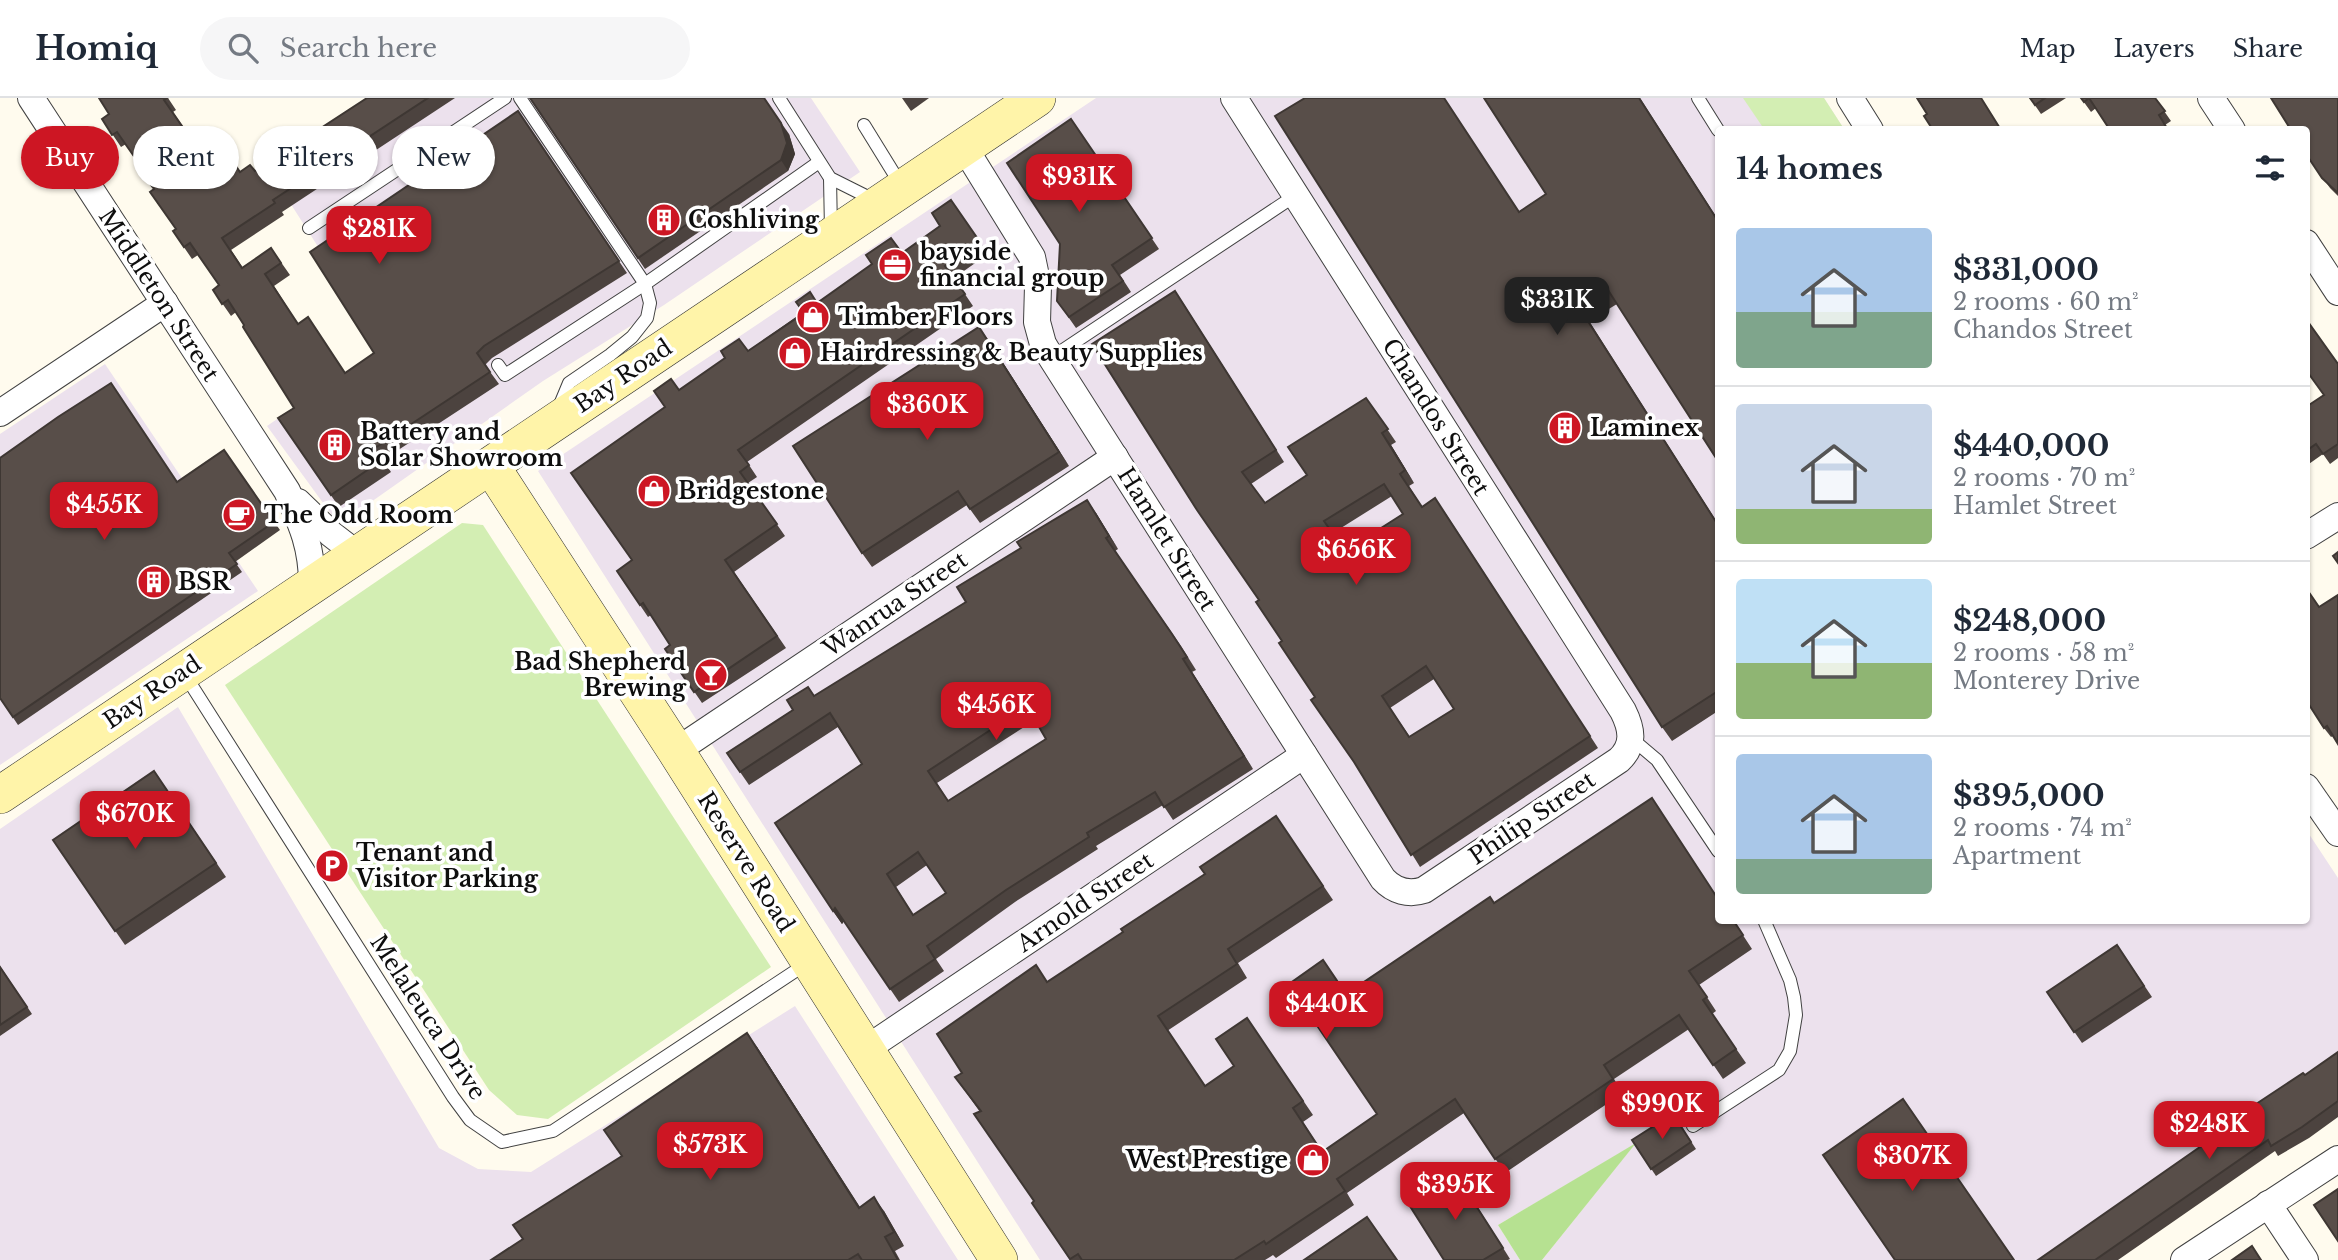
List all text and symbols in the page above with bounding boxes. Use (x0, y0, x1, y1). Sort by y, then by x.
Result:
search box (200, 17, 690, 80)
text: Homiq (35, 28, 158, 69)
icon: search (224, 29, 262, 67)
text: Search here (280, 32, 437, 64)
text: Map (2020, 34, 2076, 63)
text: Layers (2114, 34, 2195, 63)
text: Share (2233, 34, 2303, 63)
chip: Buy (21, 126, 119, 189)
chip: Rent (133, 126, 239, 189)
chip: Filters (253, 126, 378, 189)
chip: New (392, 126, 495, 189)
icon: filters (2251, 149, 2289, 187)
text: 14 homes (1736, 150, 1883, 187)
pin: $931K (1030, 155, 1128, 214)
text: $931K (1042, 163, 1116, 191)
building icon: Coshliving (645, 201, 683, 239)
street label: Middleton Street (93, 204, 225, 387)
pin: $281K (330, 206, 428, 266)
place label: Coshliving (688, 206, 820, 234)
text: $281K (342, 215, 416, 243)
place label: bayside financial group (919, 238, 1104, 292)
office icon: bayside financial group (876, 246, 914, 284)
text: $331,000 (1953, 251, 2099, 288)
icon: home (1792, 256, 1876, 340)
pin: $331K (1508, 278, 1606, 337)
text: $331K (1520, 286, 1594, 314)
text: 2 rooms · 60 m² (1953, 288, 2139, 316)
shop icon: Timber Floors (794, 298, 832, 336)
place label: Timber Floors (838, 303, 1013, 331)
text: Chandos Street (1953, 316, 2133, 344)
street label: Bay Road (569, 333, 677, 419)
street label: Chandos Street (1377, 333, 1496, 501)
shop icon: Hairdressing & Beauty Supplies (776, 334, 814, 372)
place label: Hairdressing & Beauty Supplies (820, 339, 1203, 367)
pin: $360K (878, 382, 976, 442)
text: $360K (886, 391, 968, 419)
building icon: Laminex (1546, 409, 1584, 447)
place label: Laminex (1590, 414, 1699, 442)
place label: Battery and Solar Showroom (360, 418, 563, 472)
building icon: Battery and Solar Showroom (316, 426, 354, 464)
text: $440,000 (1953, 427, 2109, 464)
icon: home (1792, 432, 1876, 516)
street label: Hamlet Street (1112, 462, 1222, 616)
text: 2 rooms · 70 m² (1953, 464, 2135, 492)
shop icon: Bridgestone (635, 472, 673, 510)
place label: Bridgestone (678, 477, 824, 505)
pin: $455K (55, 482, 153, 542)
text: $455K (66, 491, 142, 519)
text: Hamlet Street (1953, 492, 2117, 520)
cafe icon: The Odd Room (220, 496, 258, 534)
place label: The Odd Room (264, 501, 454, 529)
pin: $656K (1307, 528, 1405, 587)
text: $656K (1317, 536, 1395, 564)
street label: Wanrua Street (817, 545, 973, 663)
building icon: BSR (135, 563, 173, 601)
place label: BSR (178, 568, 232, 596)
text: $248,000 (1953, 602, 2106, 639)
icon: home (1792, 607, 1876, 691)
text: 2 rooms · 58 m² (1953, 639, 2134, 667)
place label: Bad Shepherd Brewing (514, 648, 687, 702)
street label: Bay Road (98, 649, 206, 735)
bar icon: Bad Shepherd Brewing (692, 656, 730, 694)
text: Monterey Drive (1953, 667, 2140, 695)
pin: $456K (947, 682, 1045, 742)
text: $456K (957, 691, 1035, 719)
street label: Philip Street (1464, 765, 1601, 870)
text: $395,000 (1953, 777, 2105, 814)
icon: home (1792, 782, 1876, 866)
street label: Reserve Road (692, 787, 800, 937)
pin: $670K (86, 792, 184, 851)
text: $670K (96, 800, 174, 828)
text: 2 rooms · 74 m² (1953, 814, 2132, 842)
place label: Tenant and Visitor Parking (355, 839, 539, 893)
text: Apartment (1953, 842, 2081, 870)
street label: Arnold Street (1011, 846, 1159, 958)
parking icon: Tenant and Visitor Parking (313, 847, 351, 885)
street label: Melaleuca Drive (364, 929, 492, 1105)
pin: $440K (1277, 982, 1375, 1041)
text: $440K (1285, 990, 1367, 1018)
pin: $990K (1613, 1082, 1711, 1141)
text: $990K (1621, 1090, 1703, 1118)
pin: $248K (2160, 1102, 2258, 1161)
text: $248K (2170, 1110, 2248, 1138)
pin: $573K (661, 1122, 759, 1182)
text: $573K (673, 1131, 747, 1159)
pin: $307K (1863, 1134, 1961, 1193)
shop icon: West Prestige (1294, 1141, 1332, 1179)
text: $307K (1873, 1142, 1951, 1170)
place label: West Prestige (1125, 1146, 1288, 1174)
pin: $395K (1406, 1162, 1504, 1222)
text: $395K (1416, 1171, 1494, 1199)

